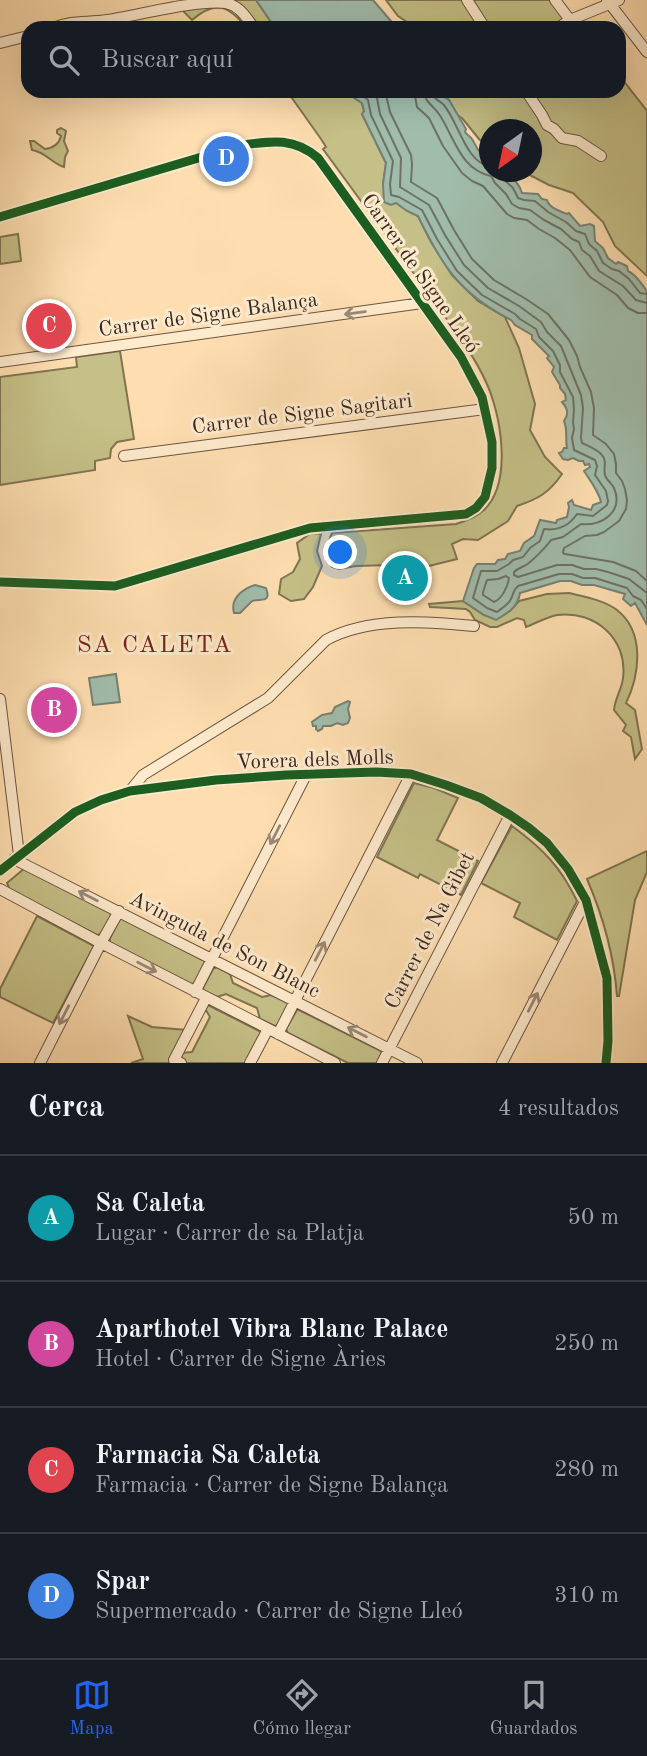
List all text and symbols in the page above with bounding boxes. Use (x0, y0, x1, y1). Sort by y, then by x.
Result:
search box (21, 21, 626, 98)
icon: search (45, 41, 83, 79)
text: Buscar aquí (101, 47, 233, 73)
north arrow (479, 119, 542, 182)
pin: D (203, 133, 249, 185)
street label: Carrer de Signe Lleó (357, 190, 483, 357)
street label: Carrer de Signe Balança (97, 290, 319, 341)
pin: C (26, 300, 72, 352)
one-way arrow (344, 306, 366, 319)
street label: Carrer de Signe Sagitari (191, 391, 413, 438)
your location (323, 535, 357, 569)
pin: A (382, 552, 428, 604)
district label: SA CALETA (77, 634, 233, 658)
pin: B (31, 684, 77, 736)
street label: Vorera dels Molls (236, 747, 394, 774)
one-way arrow (268, 824, 282, 845)
street label: Carrer de Na Gibet (382, 849, 479, 1013)
one-way arrow (78, 888, 99, 902)
street label: Avinguda de Son Blanc (126, 888, 323, 1003)
one-way arrow (314, 941, 328, 962)
one-way arrow (136, 960, 157, 974)
one-way arrow (527, 992, 540, 1013)
one-way arrow (57, 1004, 71, 1025)
one-way arrow (347, 1025, 368, 1039)
text: Cerca (28, 1093, 104, 1123)
text: 4 resultados (498, 1097, 619, 1120)
text: Sa Caleta (95, 1191, 205, 1217)
text: A (42, 1206, 60, 1229)
text: 50 m (568, 1206, 619, 1229)
text: Lugar · Carrer de sa Platja (95, 1222, 364, 1245)
text: Aparthotel Vibra Blanc Palace (95, 1317, 449, 1343)
text: B (43, 1332, 59, 1355)
text: 250 m (554, 1332, 619, 1355)
text: Hotel · Carrer de Signe Àries (95, 1348, 386, 1371)
text: Farmacia Sa Caleta (95, 1443, 320, 1469)
text: C (43, 1458, 59, 1481)
text: 280 m (554, 1458, 619, 1481)
text: Farmacia · Carrer de Signe Balança (95, 1474, 448, 1497)
text: Spar (95, 1569, 150, 1595)
text: D (42, 1584, 60, 1607)
text: 310 m (554, 1584, 619, 1607)
text: Supermercado · Carrer de Signe Lleó (95, 1600, 463, 1623)
tab: Mapa (69, 1676, 114, 1741)
tab: Cómo llegar (253, 1676, 351, 1741)
tab: Guardados (490, 1676, 578, 1741)

